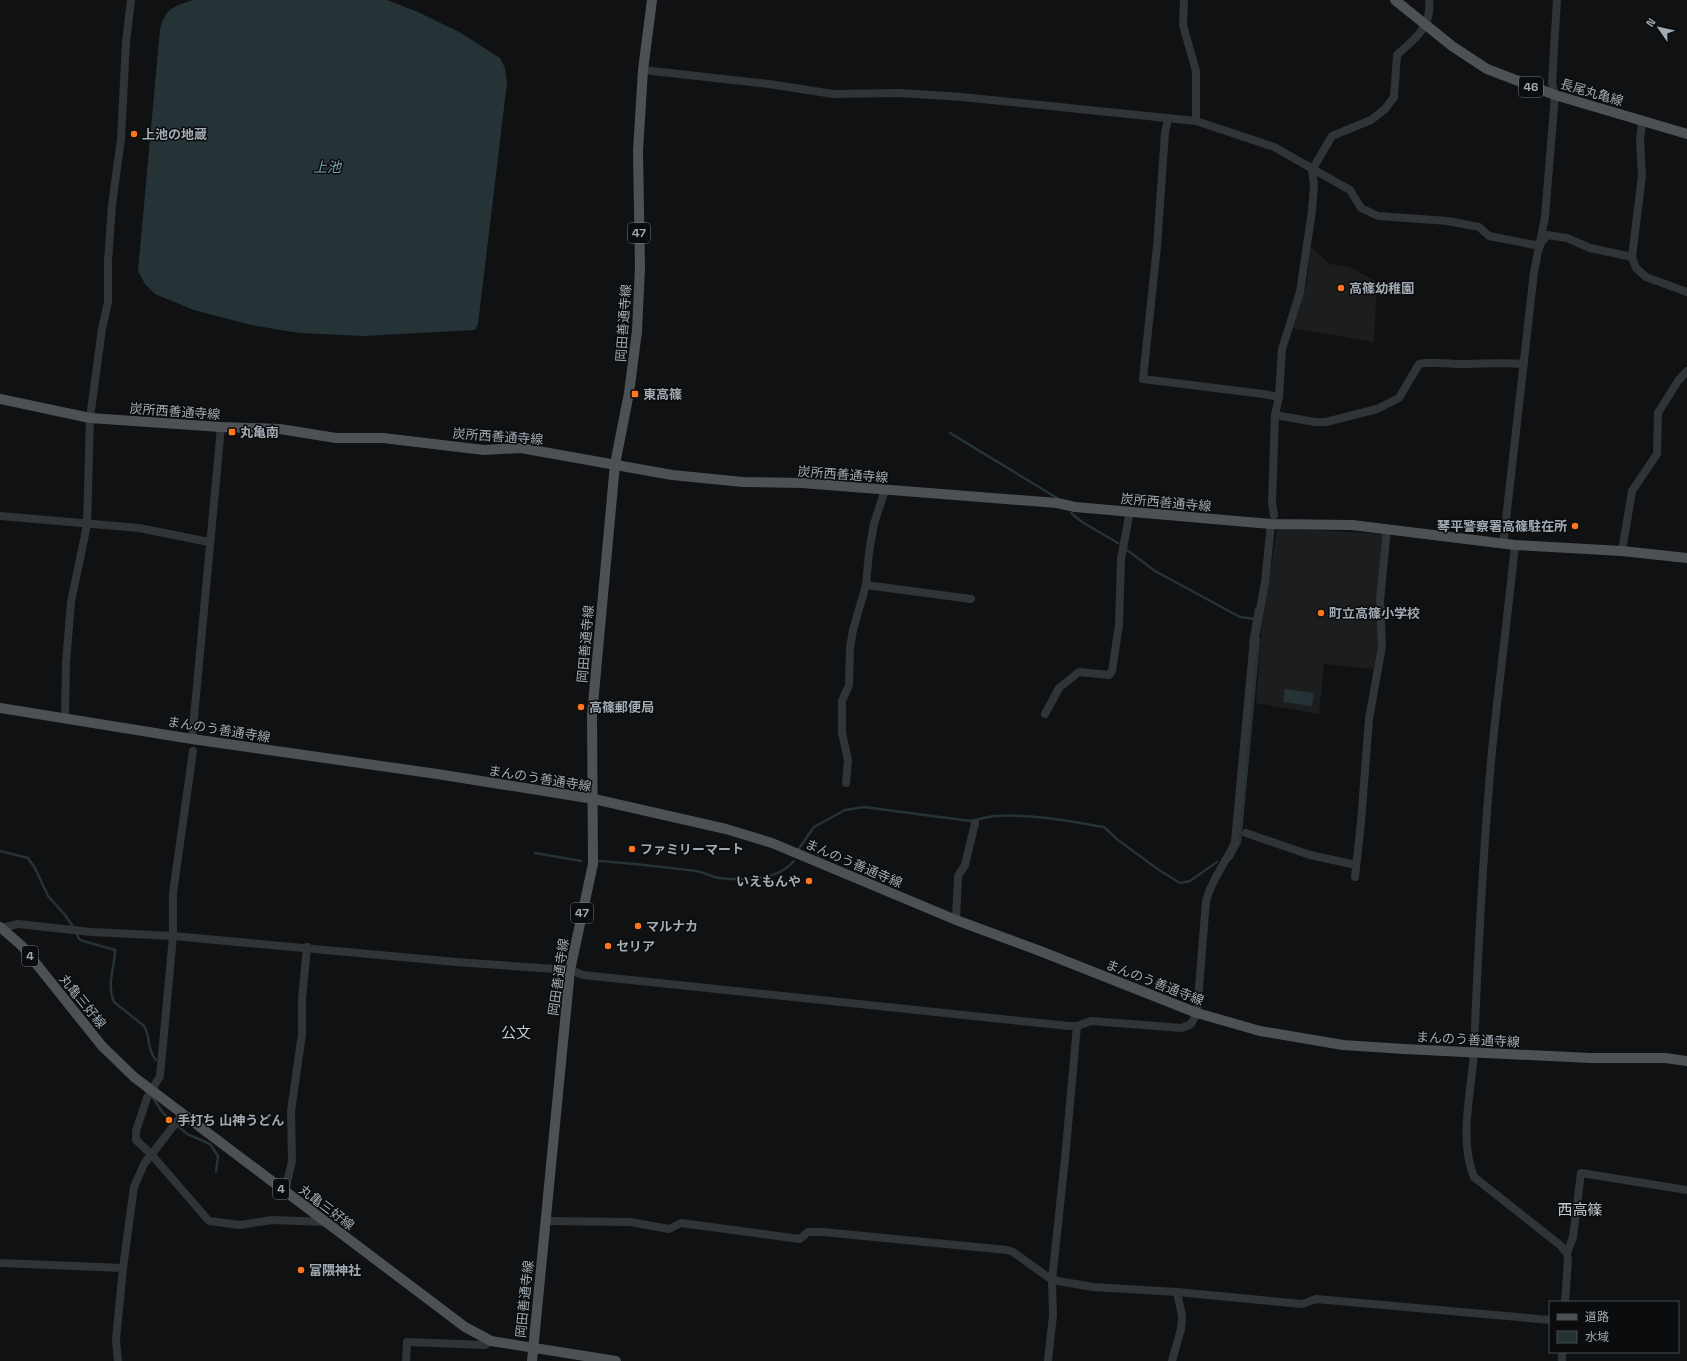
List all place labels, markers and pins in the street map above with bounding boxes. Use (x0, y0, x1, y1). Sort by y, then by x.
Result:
place label: 上池の地蔵 (142, 126, 207, 143)
marker: 上池の地蔵 (129, 129, 139, 139)
place label: 高篠幼稚園 (1349, 280, 1414, 297)
marker: 高篠幼稚園 (1336, 283, 1346, 293)
place label: 東高篠 (643, 386, 682, 403)
marker: 東高篠 (630, 389, 640, 399)
place label: 丸亀南 (240, 424, 279, 441)
marker: 丸亀南 (227, 427, 237, 437)
place label: 琴平警察署高篠駐在所 (1437, 518, 1567, 535)
marker: 琴平警察署高篠駐在所 (1570, 521, 1580, 531)
place label: 町立高篠小学校 (1329, 605, 1420, 622)
marker: 町立高篠小学校 (1316, 608, 1326, 618)
place label: 高篠郵便局 (589, 699, 654, 716)
marker: 高篠郵便局 (576, 702, 586, 712)
place label: ファミリーマート (640, 841, 744, 858)
marker: ファミリーマート (627, 844, 637, 854)
place label: いえもんや (736, 873, 801, 890)
marker: いえもんや (804, 876, 814, 886)
place label: マルナカ (646, 918, 698, 935)
marker: マルナカ (633, 921, 643, 931)
place label: セリア (616, 938, 655, 955)
marker: セリア (603, 941, 613, 951)
place label: 手打ち 山神うどん (177, 1112, 284, 1129)
marker: 手打ち 山神うどん (164, 1115, 174, 1125)
place label: 富隈神社 (309, 1262, 361, 1279)
marker: 富隈神社 (296, 1265, 306, 1275)

